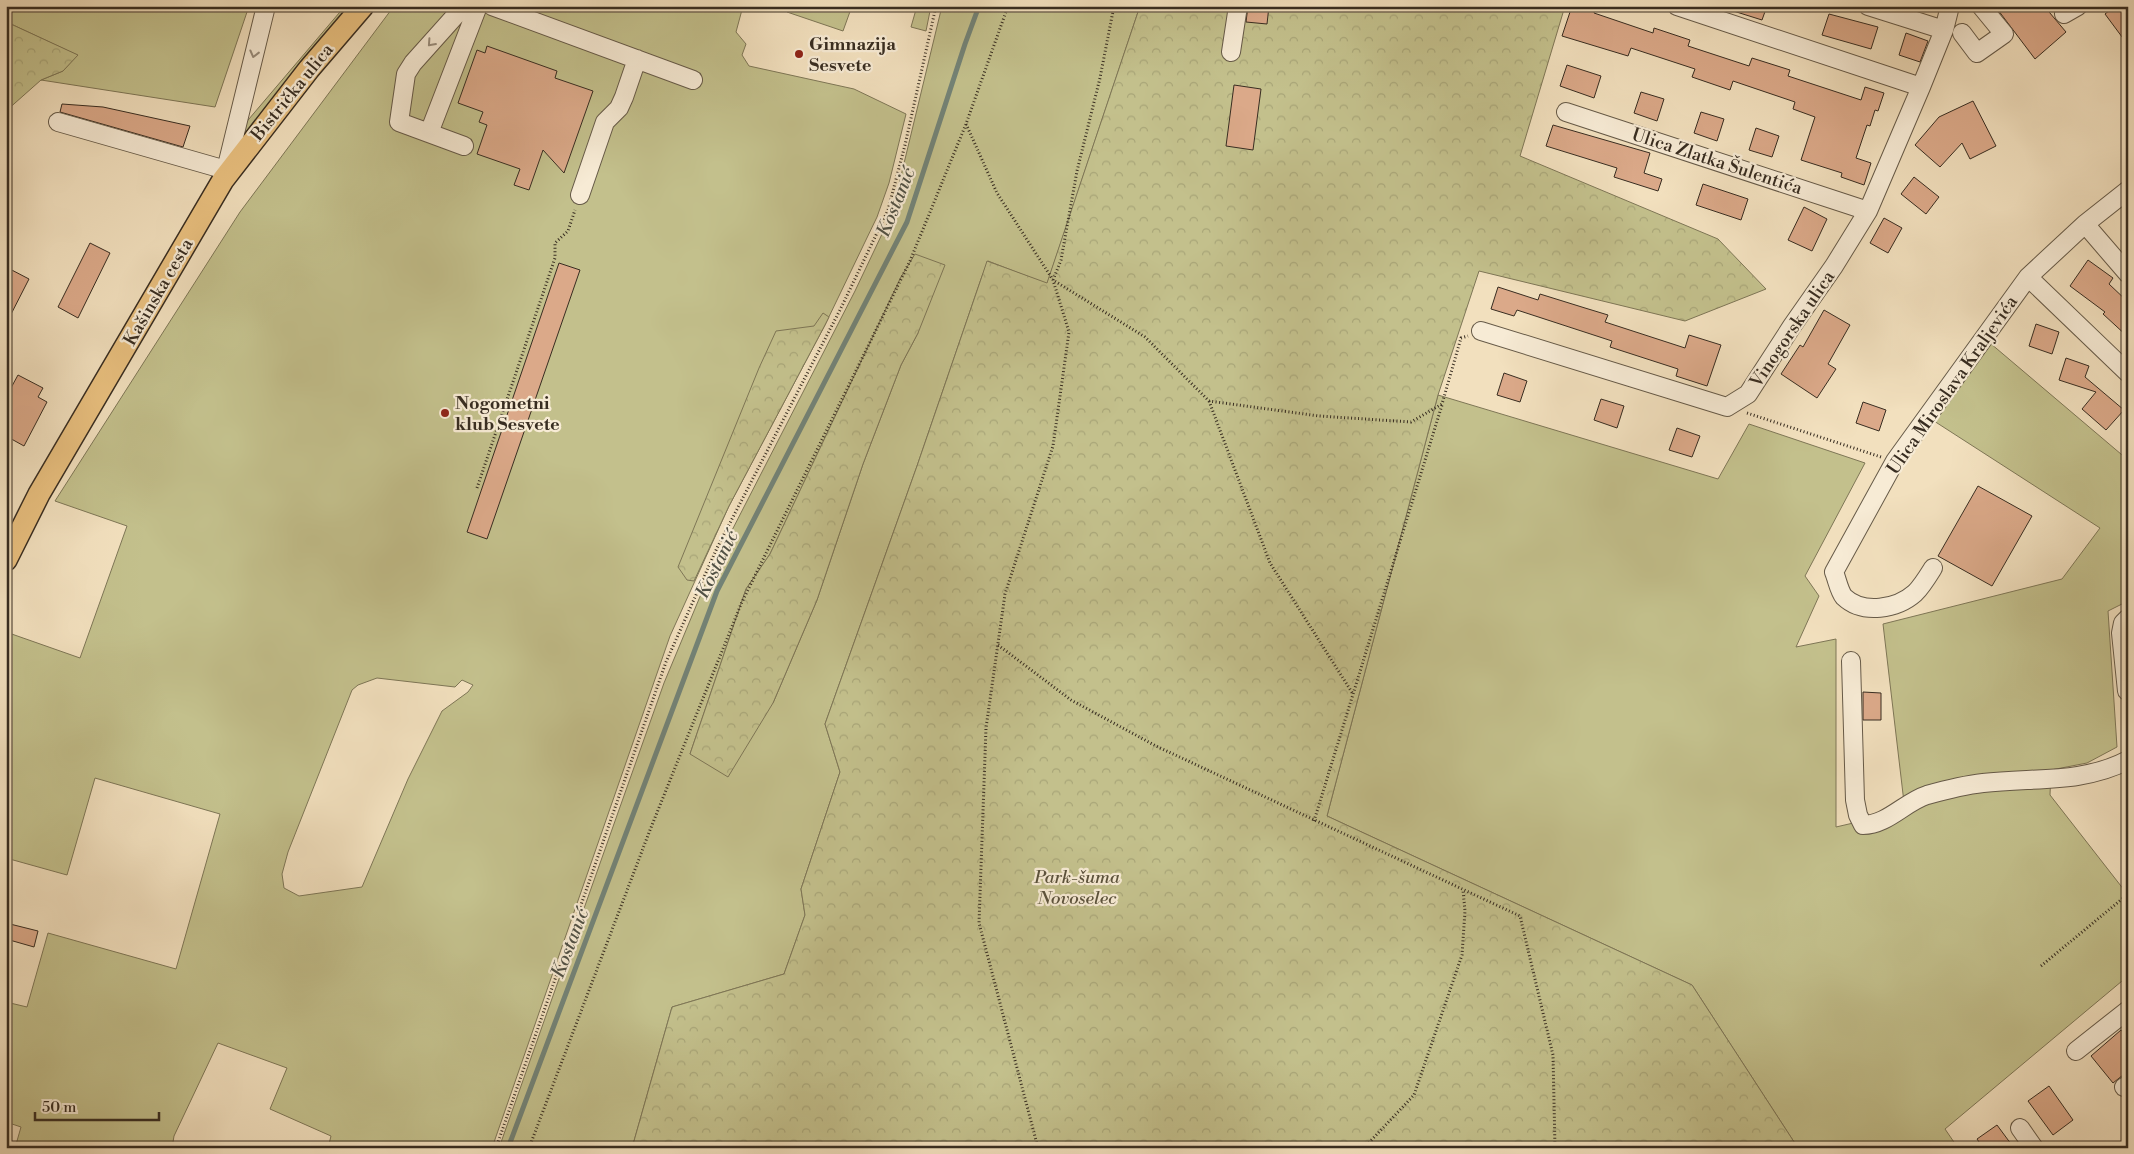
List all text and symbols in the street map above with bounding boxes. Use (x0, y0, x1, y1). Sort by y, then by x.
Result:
place label: Gimnazija Sesvete (809, 33, 896, 77)
one-way arrow (428, 37, 437, 46)
street label: Bistrička ulica (245, 38, 339, 146)
marker: Gimnazija Sesvete (793, 48, 805, 60)
one-way arrow (249, 49, 260, 58)
street label: Ulica Zlatka Šulentića (1629, 123, 1806, 200)
water label: Kostanić (871, 162, 922, 241)
street label: Kašinska cesta (118, 234, 199, 350)
street label: Vinogorska ulica (1744, 266, 1841, 393)
street label: Ulica Miroslava Kraljevića (1882, 291, 2023, 479)
place label: Nogometni klub Sesvete (455, 392, 560, 436)
marker: Nogometni klub Sesvete (439, 407, 451, 419)
water label: Kostanić (690, 524, 745, 603)
park label: Park-šuma Novoselec (1033, 866, 1121, 910)
water label: Kostanić (546, 903, 595, 982)
scale bar (35, 1089, 159, 1121)
text: 50 m (42, 1098, 76, 1117)

